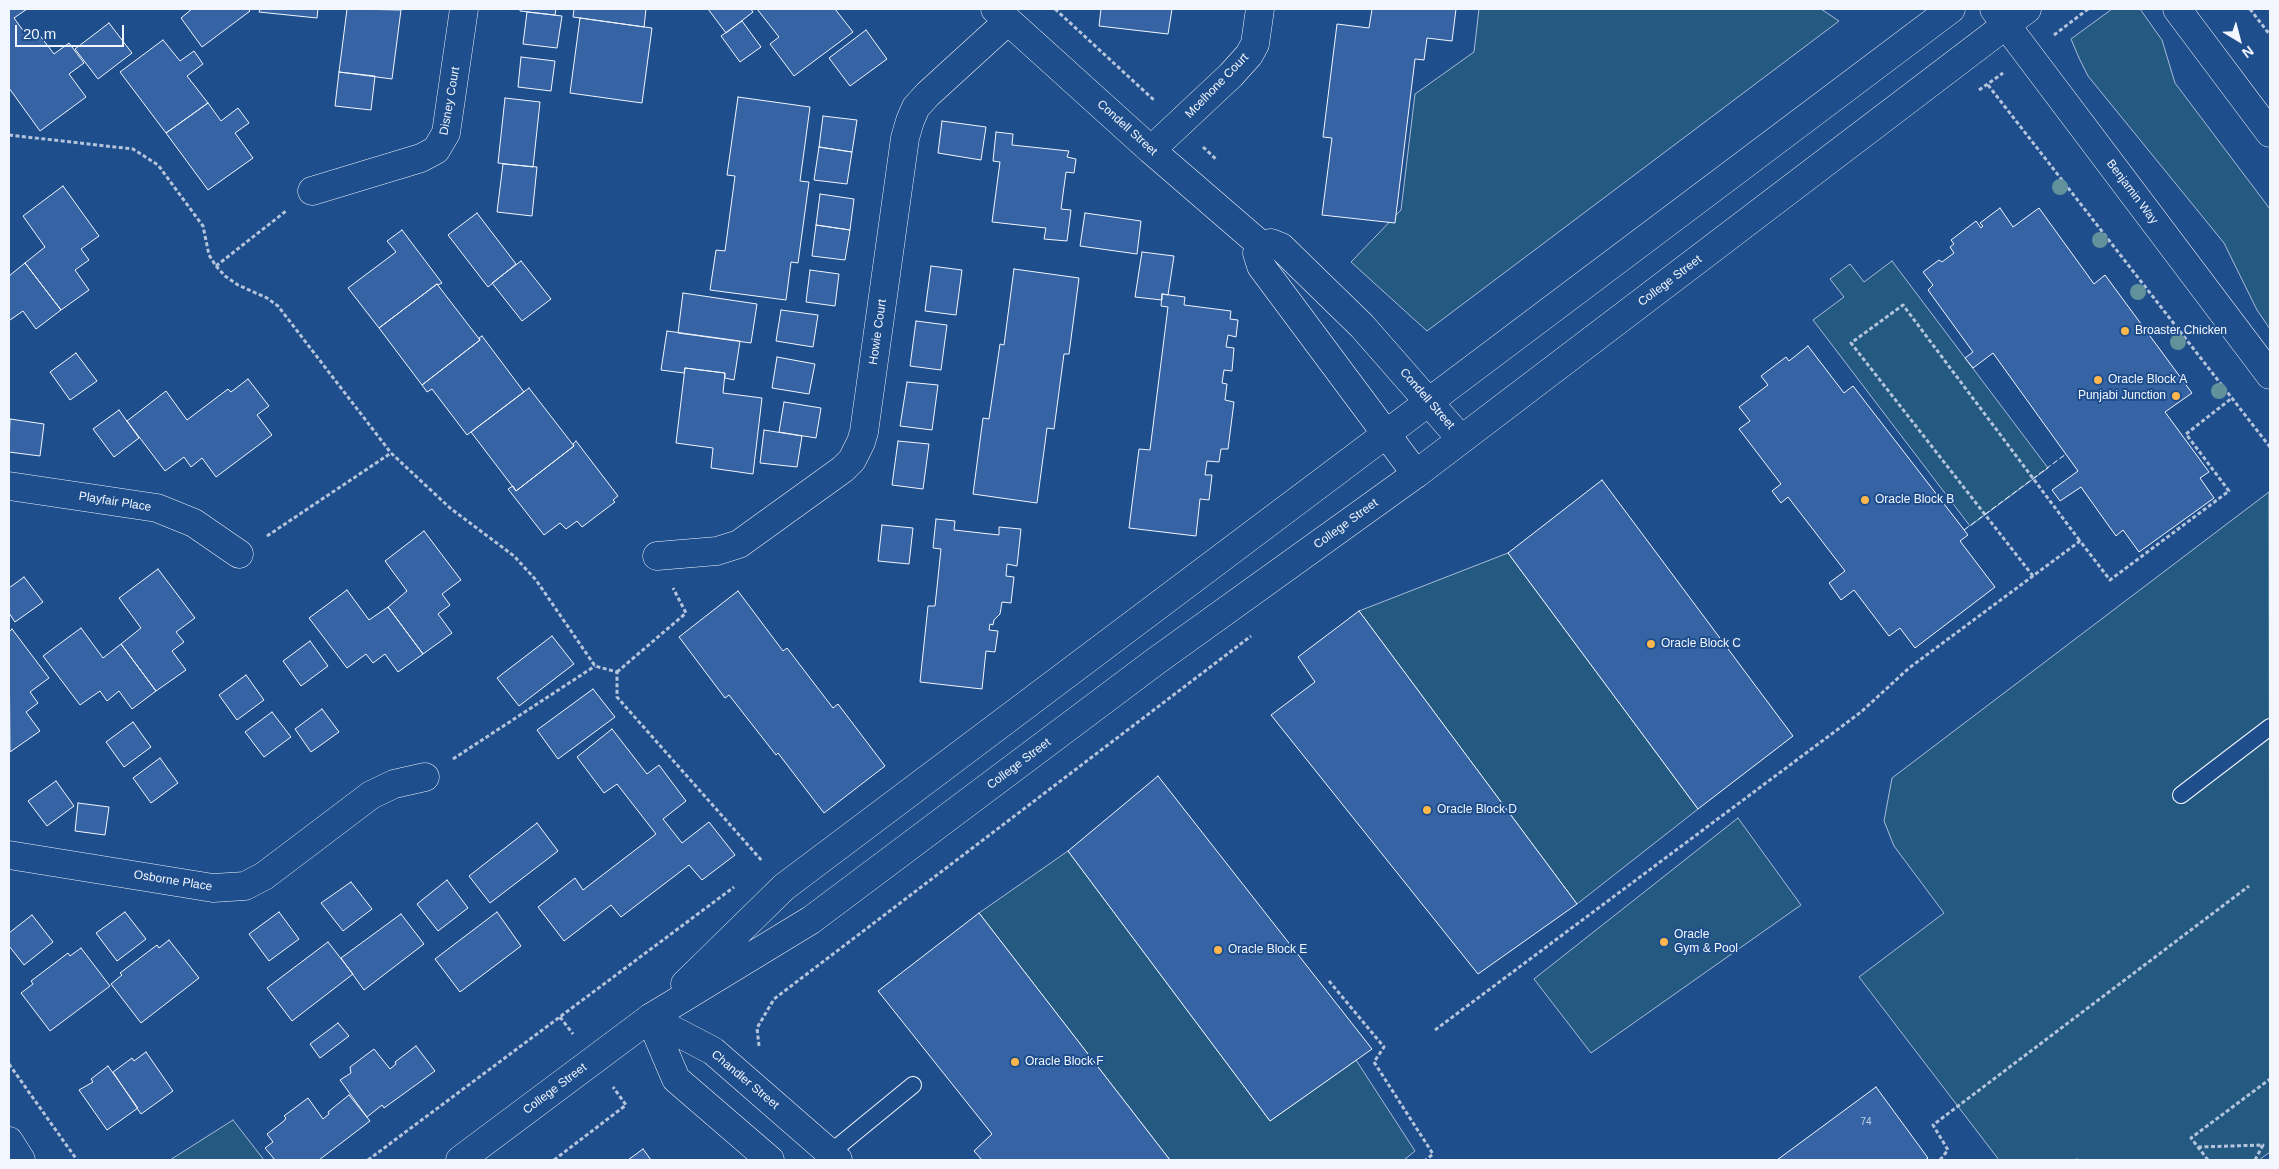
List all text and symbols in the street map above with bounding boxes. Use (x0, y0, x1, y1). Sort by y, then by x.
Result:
scale bar (18, 15, 126, 47)
north arrow (2214, 15, 2264, 65)
text: 20 m (23, 25, 56, 42)
text: N (2239, 43, 2257, 61)
street label: Mcelhone Court (1182, 51, 1252, 121)
street label: Disney Court (437, 66, 463, 136)
street label: Condell Street (1094, 97, 1160, 159)
street label: Benjamin Way (2103, 157, 2161, 227)
street label: College Street (1635, 252, 1705, 310)
street label: Howie Court (866, 298, 890, 366)
place label: Broaster Chicken (2135, 324, 2227, 338)
marker: Broaster Chicken (2119, 325, 2131, 337)
street label: Condell Street (1397, 366, 1457, 432)
place label: Oracle Block A (2108, 373, 2187, 387)
marker: Oracle Block A (2092, 374, 2104, 386)
place label: Punjabi Junction (2078, 389, 2166, 403)
marker: Punjabi Junction (2170, 390, 2182, 402)
street label: Playfair Place (78, 489, 152, 515)
place label: Oracle Block B (1875, 493, 1954, 507)
marker: Oracle Block B (1859, 494, 1871, 506)
street label: College Street (1311, 496, 1381, 552)
place label: Oracle Block C (1661, 637, 1741, 651)
marker: Oracle Block C (1645, 638, 1657, 650)
street label: College Street (984, 735, 1054, 793)
place label: Oracle Block D (1437, 803, 1517, 817)
marker: Oracle Block D (1421, 804, 1433, 816)
street label: Osborne Place (133, 868, 213, 894)
place label: Oracle Gym & Pool (1674, 928, 1738, 956)
marker: Oracle Gym & Pool (1658, 936, 1670, 948)
place label: Oracle Block E (1228, 943, 1307, 957)
marker: Oracle Block E (1212, 944, 1224, 956)
street label: Chandler Street (708, 1047, 782, 1113)
place label: Oracle Block F (1025, 1055, 1104, 1069)
marker: Oracle Block F (1009, 1056, 1021, 1068)
street label: College Street (520, 1060, 590, 1118)
house number: 74 (1860, 1116, 1872, 1128)

